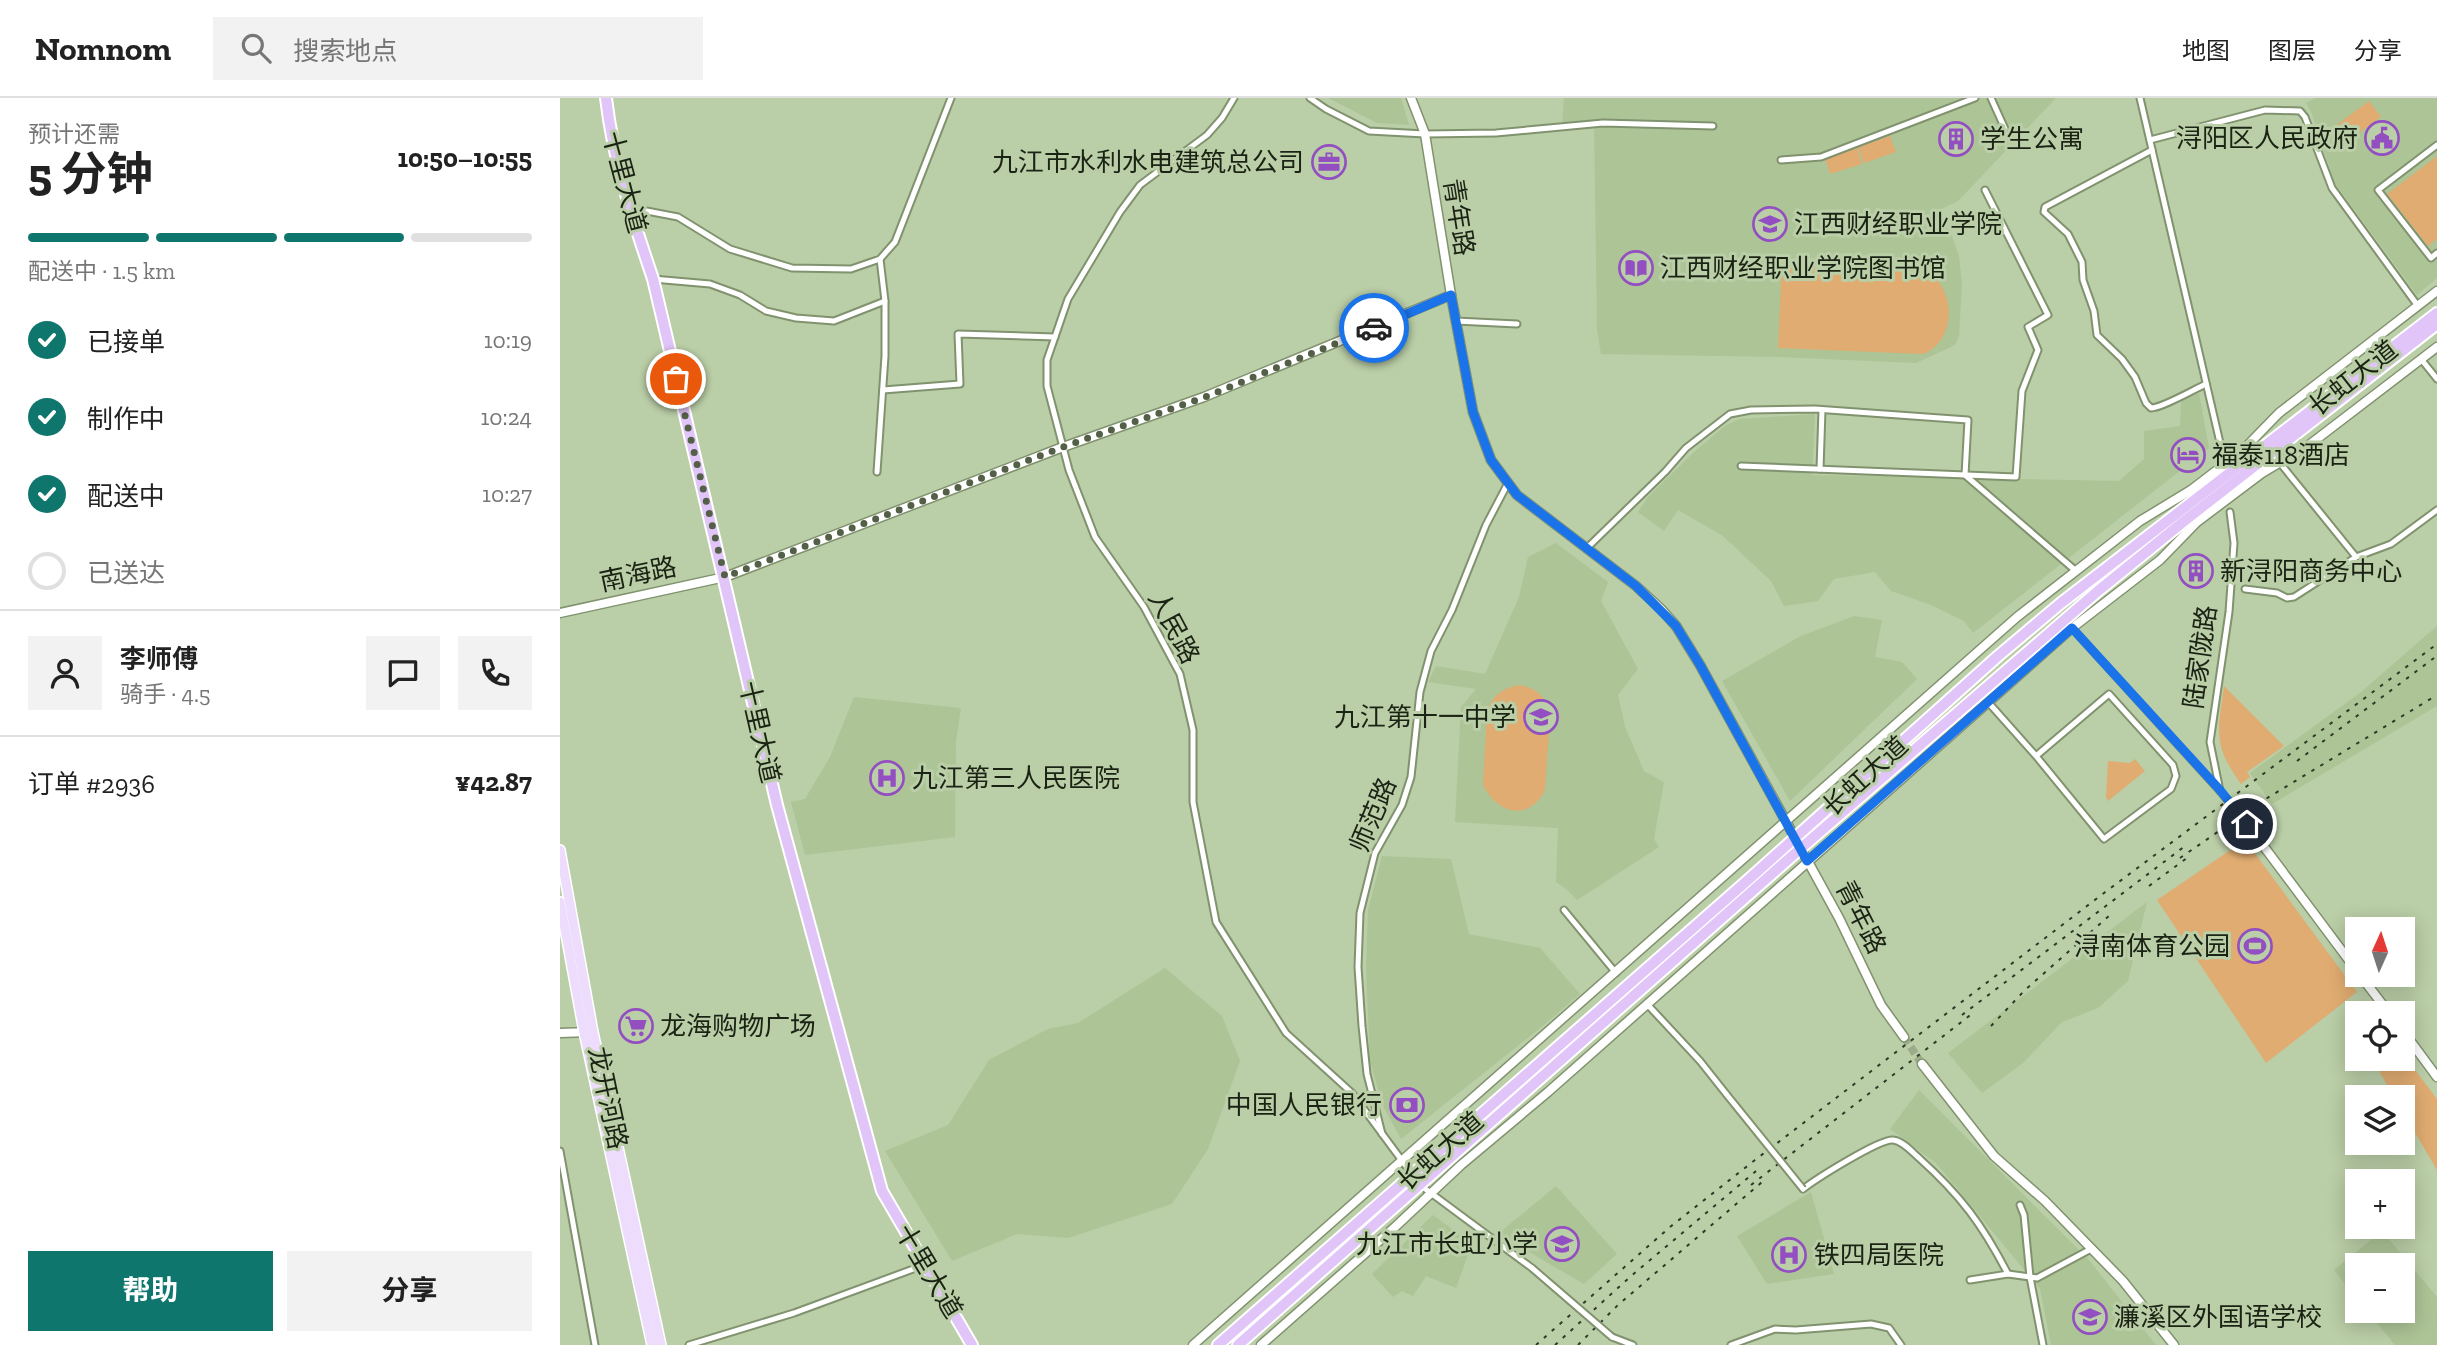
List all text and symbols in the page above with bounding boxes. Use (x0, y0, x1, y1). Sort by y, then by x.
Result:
search box (213, 17, 703, 80)
text: Nomnom (35, 29, 171, 68)
icon: search (237, 29, 275, 67)
text: 搜索地点 (293, 35, 397, 67)
text: 地图 (2182, 36, 2230, 65)
text: 图层 (2268, 36, 2316, 65)
text: 分享 (2354, 36, 2402, 65)
public building icon: 浔阳区人民政府 (2363, 119, 2401, 157)
text: 预计还需 (28, 120, 120, 148)
building icon: 学生公寓 (1937, 120, 1975, 158)
place label: 浔阳区人民政府 (2176, 122, 2358, 154)
place label: 学生公寓 (1980, 123, 2084, 155)
street label: 十里大道 (596, 128, 654, 236)
text: 10:50–10:55 (397, 142, 532, 174)
office icon: 九江市水利水电建筑总公司 (1310, 143, 1348, 181)
place label: 九江市水利水电建筑总公司 (992, 146, 1304, 178)
text: 5 分钟 (28, 147, 153, 202)
street label: 青年路 (1437, 176, 1481, 258)
school or university icon: 江西财经职业学院 (1751, 205, 1789, 243)
place label: 江西财经职业学院 (1794, 208, 2002, 240)
library icon: 江西财经职业学院图书馆 (1617, 249, 1655, 287)
place label: 江西财经职业学院图书馆 (1660, 252, 1946, 284)
text: 配送中 · 1.5 km (28, 257, 175, 285)
courier (1339, 293, 1409, 363)
icon: car (1355, 309, 1393, 347)
icon: check (28, 321, 66, 359)
text: 已接单 (87, 326, 165, 358)
text: 10:19 (484, 326, 532, 354)
street label: 长虹大道 (2302, 333, 2404, 423)
pin (646, 349, 706, 409)
icon: bag (657, 360, 695, 398)
icon: check (28, 398, 66, 436)
text: 制作中 (87, 403, 165, 435)
text: 10:24 (481, 403, 532, 431)
hotel icon: 福泰118酒店 (2169, 436, 2207, 474)
place label: 福泰118酒店 (2212, 439, 2350, 471)
icon: check (28, 475, 66, 513)
text: 配送中 (87, 480, 165, 512)
text: 10:27 (482, 480, 532, 508)
street label: 南海路 (597, 550, 679, 598)
building icon: 新浔阳商务中心 (2177, 552, 2215, 590)
place label: 新浔阳商务中心 (2220, 555, 2402, 587)
text: 已送达 (87, 557, 165, 589)
street label: 人民路 (1142, 585, 1206, 669)
street label: 陆家陇路 (2177, 603, 2223, 711)
button: person (28, 636, 102, 710)
button: chat (366, 636, 440, 710)
button: phone (458, 636, 532, 710)
text: 李师傅 (120, 643, 198, 675)
street label: 十里大道 (733, 678, 787, 786)
text: 骑手 · 4.5 (120, 680, 211, 708)
school or university icon: 九江第十一中学 (1522, 698, 1560, 736)
place label: 九江第十一中学 (1334, 701, 1516, 733)
street label: 长虹大道 (1816, 729, 1914, 823)
hospital icon: 九江第三人民医院 (868, 759, 906, 797)
place label: 九江第三人民医院 (912, 762, 1120, 794)
text: ¥42.87 (455, 766, 532, 798)
text: 订单 #2936 (28, 768, 155, 800)
street label: 师范路 (1343, 773, 1403, 857)
pin (2217, 794, 2277, 854)
icon: home (2228, 805, 2266, 843)
street label: 青年路 (1829, 875, 1893, 959)
north arrow (2345, 917, 2415, 987)
map controls (2345, 917, 2415, 1323)
sports icon: 浔南体育公园 (2236, 927, 2274, 965)
place label: 浔南体育公园 (2074, 930, 2230, 962)
button: locate (2345, 1001, 2415, 1071)
supermarket icon: 龙海购物广场 (617, 1007, 655, 1045)
place label: 龙海购物广场 (660, 1010, 816, 1042)
street label: 龙开河路 (582, 1044, 634, 1152)
button: layers (2345, 1085, 2415, 1155)
bank icon: 中国人民银行 (1388, 1086, 1426, 1124)
place label: 中国人民银行 (1226, 1089, 1382, 1121)
street label: 长虹大道 (1390, 1105, 1490, 1197)
button: + (2345, 1169, 2415, 1239)
street label: 十里大道 (888, 1218, 970, 1324)
school or university icon: 九江市长虹小学 (1543, 1225, 1581, 1263)
place label: 九江市长虹小学 (1356, 1228, 1538, 1260)
hospital icon: 铁四局医院 (1770, 1236, 1808, 1274)
place label: 铁四局医院 (1814, 1239, 1944, 1271)
button: 帮助 (28, 1251, 273, 1331)
button: 分享 (287, 1251, 532, 1331)
button: − (2345, 1253, 2415, 1323)
school or university icon: 濂溪区外国语学校 (2071, 1298, 2109, 1336)
place label: 濂溪区外国语学校 (2114, 1301, 2322, 1333)

